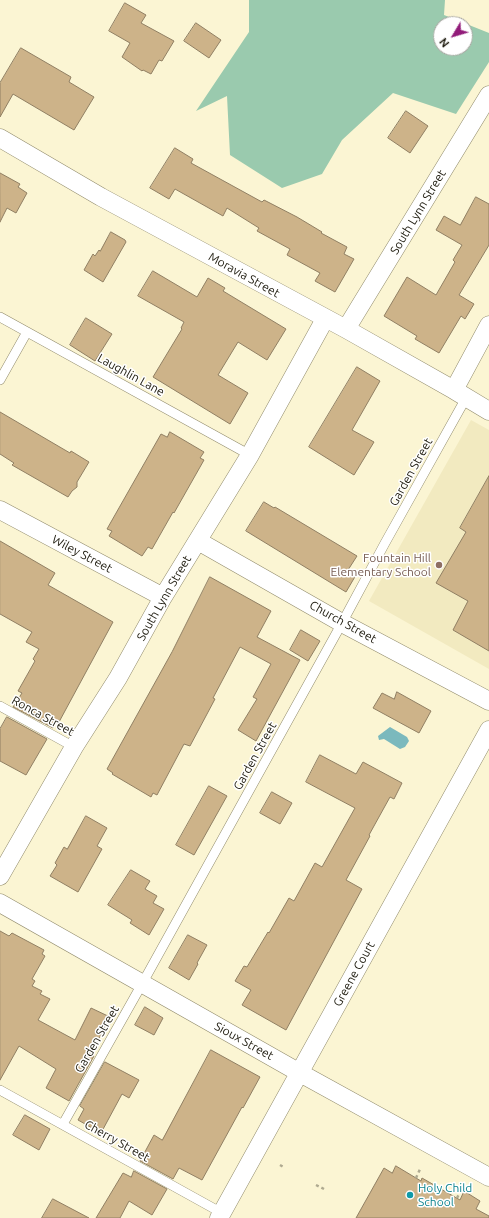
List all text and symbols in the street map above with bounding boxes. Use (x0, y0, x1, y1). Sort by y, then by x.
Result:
north arrow (433, 16, 473, 56)
text: N (437, 36, 452, 50)
street label: South Lynn Street (387, 167, 449, 257)
street label: Moravia Street (206, 249, 282, 301)
street label: Laughlin Lane (95, 351, 167, 399)
street label: Garden Street (386, 436, 436, 508)
street label: Wiley Street (49, 532, 115, 576)
place label: Fountain Hill Elementary School (331, 551, 431, 579)
street label: South Lynn Street (134, 553, 194, 643)
marker: Fountain Hill Elementary School (434, 560, 444, 570)
street label: Church Street (307, 598, 379, 646)
street label: Ronca Street (9, 693, 77, 739)
street label: Garden Street (230, 720, 280, 792)
street label: Greene Court (330, 939, 378, 1009)
street label: Garden Street (72, 1003, 122, 1075)
street label: Sioux Street (212, 1019, 276, 1063)
street label: Cherry Street (82, 1117, 152, 1165)
place label: Holy Child School (418, 1181, 472, 1209)
marker: Holy Child School (405, 1190, 415, 1200)

